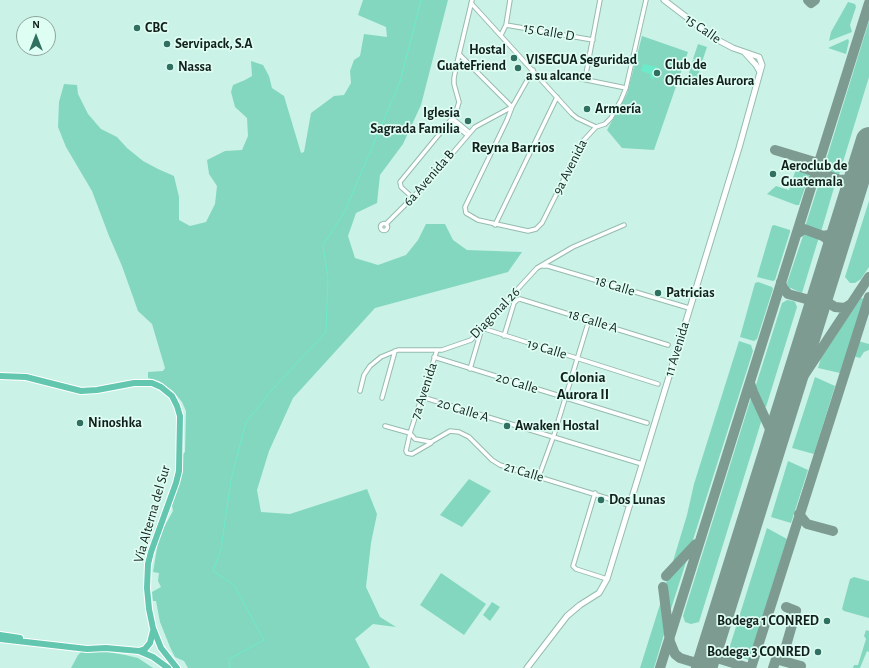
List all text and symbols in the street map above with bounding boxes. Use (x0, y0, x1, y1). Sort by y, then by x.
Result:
street label: 15 Calle (682, 11, 724, 47)
north arrow (16, 16, 56, 56)
text: N (32, 19, 40, 30)
street label: 15 Calle D (522, 19, 576, 45)
place label: CBC (145, 20, 168, 36)
marker: CBC (132, 23, 142, 33)
place label: Servipack, S.A (175, 36, 253, 52)
marker: Servipack, S.A (162, 39, 172, 49)
place label: Hostal GuateFriend (437, 42, 506, 74)
place label: VISEGUA Seguridad a su alcance (526, 52, 637, 84)
marker: Hostal GuateFriend (509, 53, 519, 63)
place label: Club de Oficiales Aurora (665, 57, 754, 90)
place label: Nassa (178, 59, 212, 75)
marker: Nassa (165, 62, 175, 72)
marker: VISEGUA Seguridad a su alcance (513, 63, 523, 73)
marker: Club de Oficiales Aurora (652, 68, 662, 78)
place label: Armería (595, 101, 641, 117)
marker: Armería (582, 104, 592, 114)
place label: Iglesia Sagrada Familia (370, 105, 460, 138)
marker: Iglesia Sagrada Familia (463, 116, 473, 126)
street label: 9a Avenida (549, 137, 591, 197)
district label: Reyna Barrios (472, 138, 554, 156)
street label: 6a Avenida B (400, 146, 458, 210)
place label: Aeroclub de Guatemala (781, 158, 847, 190)
marker: Aeroclub de Guatemala (768, 169, 778, 179)
street label: 18 Calle (593, 272, 637, 300)
street label: Diagonal 26 (466, 284, 524, 342)
place label: Patricias (666, 285, 715, 301)
marker: Patricias (653, 288, 663, 298)
street label: 18 Calle A (566, 305, 620, 337)
street label: 11 Avenida (661, 320, 693, 378)
street label: 19 Calle (525, 335, 569, 363)
street label: 7a Avenida (407, 360, 441, 422)
district label: Colonia Aurora II (557, 368, 609, 403)
street label: 20 Calle (494, 369, 540, 397)
street label: 20 Calle A (435, 394, 491, 426)
place label: Ninoshka (88, 415, 142, 431)
marker: Ninoshka (75, 418, 85, 428)
place label: Awaken Hostal (515, 418, 599, 434)
marker: Awaken Hostal (502, 421, 512, 431)
street label: 21 Calle (502, 458, 546, 486)
street label: Vía Alterna del Sur (130, 463, 174, 565)
place label: Dos Lunas (609, 492, 665, 508)
marker: Dos Lunas (596, 495, 606, 505)
place label: Bodega 1 CONRED (717, 613, 819, 629)
marker: Bodega 1 CONRED (822, 616, 832, 626)
place label: Bodega 3 CONRED (707, 644, 810, 660)
marker: Bodega 3 CONRED (813, 647, 823, 657)

